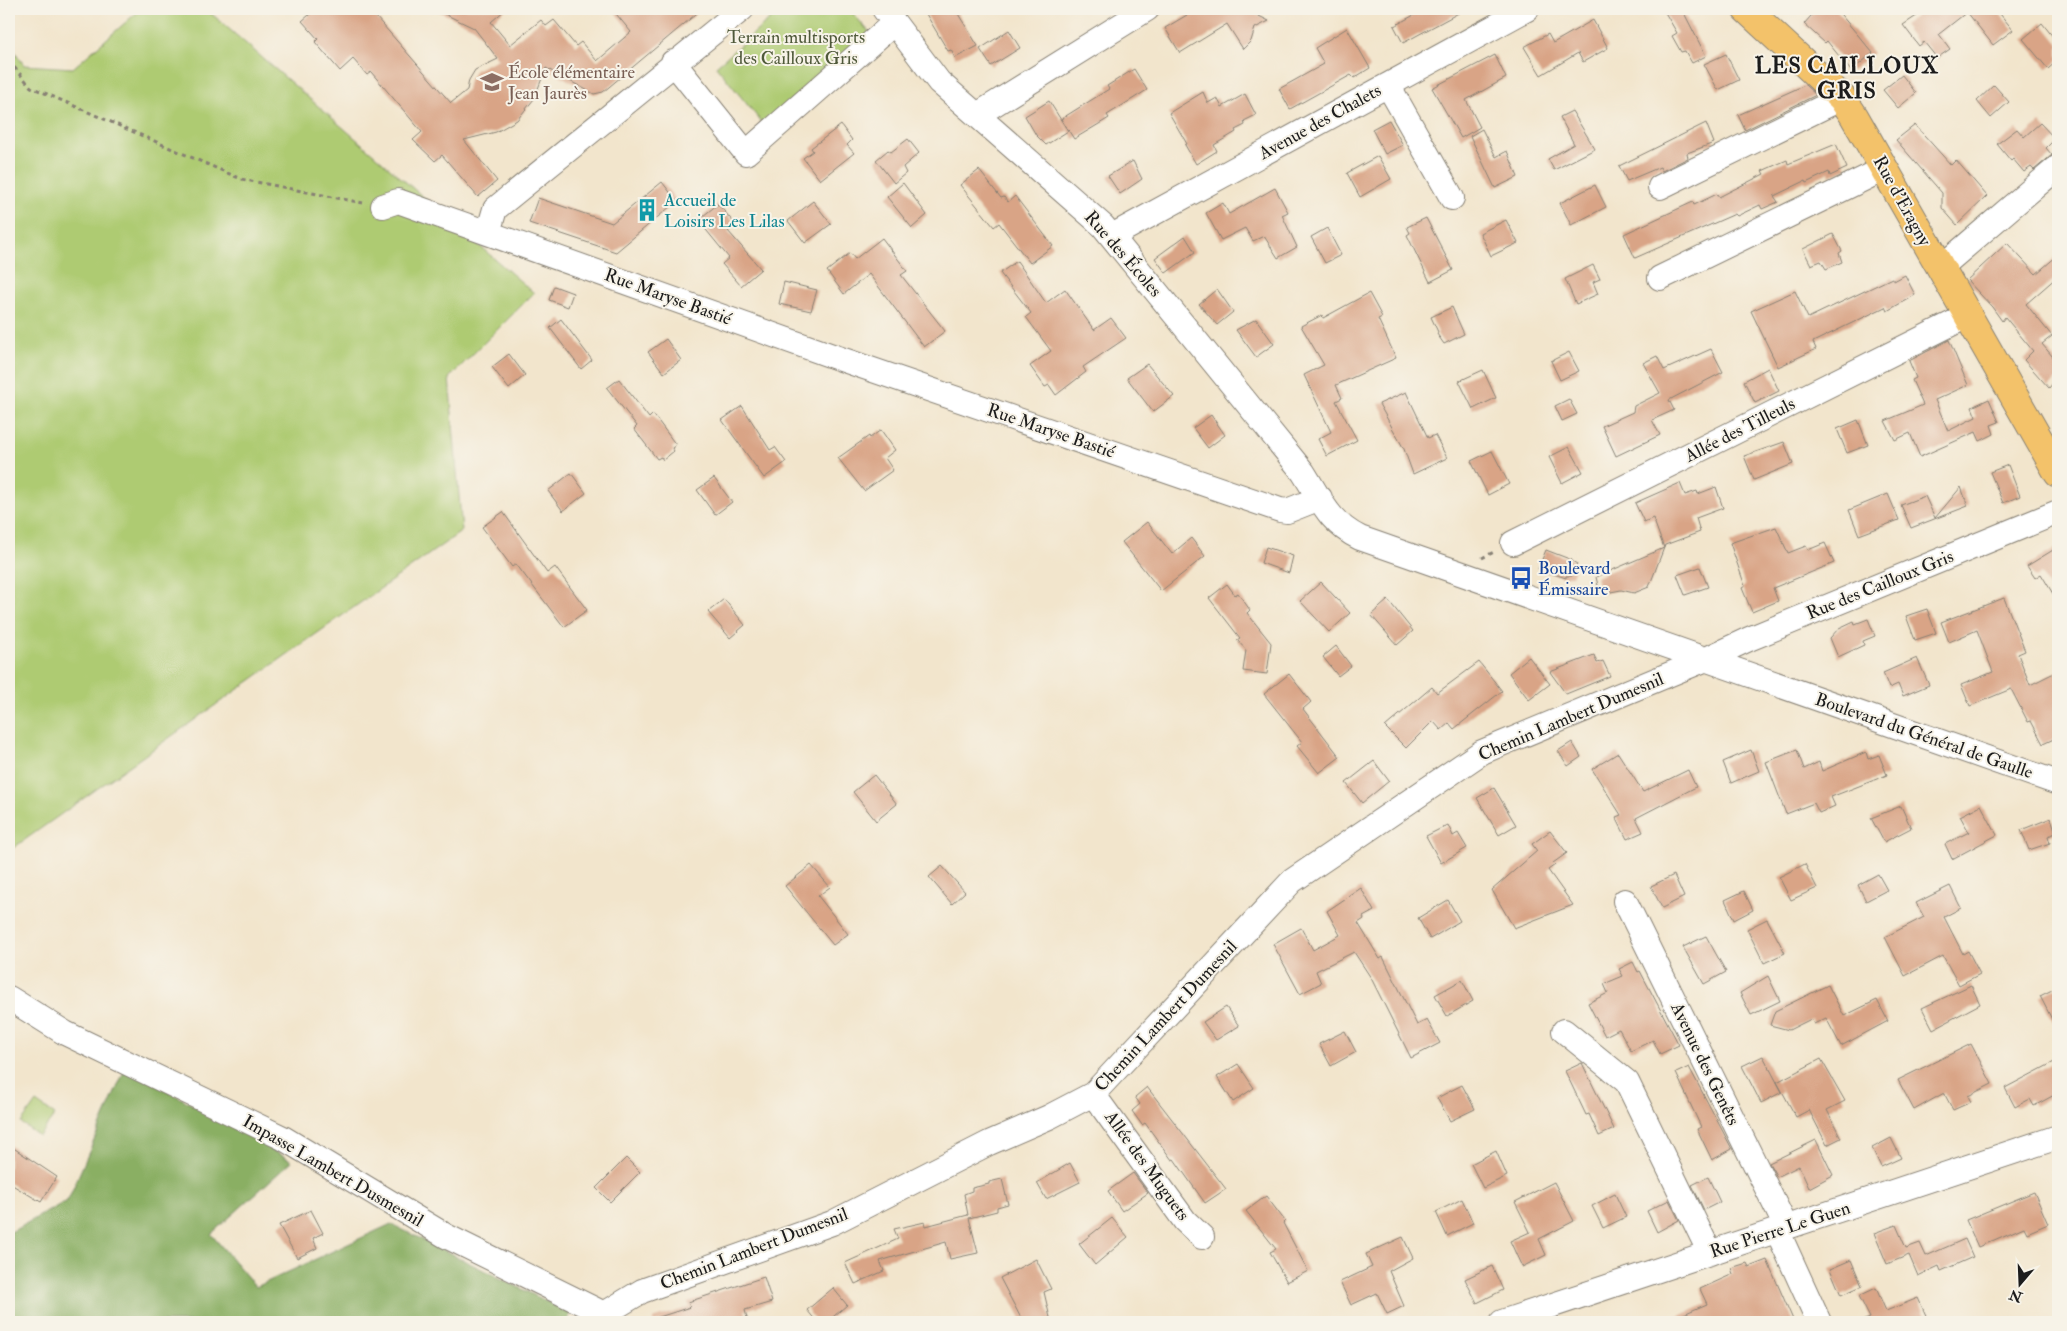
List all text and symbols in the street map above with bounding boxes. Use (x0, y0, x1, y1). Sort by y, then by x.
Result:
park label: Terrain multisports des Cailloux Gris (727, 26, 865, 70)
district label: LES CAILLOUX GRIS (1755, 52, 1939, 105)
place label: École élémentaire Jean Jaurès (507, 61, 635, 105)
school or university icon: École élémentaire Jean Jaurès (479, 69, 505, 95)
street label: Avenue des Chalets (1254, 79, 1385, 166)
street label: Rue d'Eragny (1868, 152, 1937, 251)
place label: Accueil de Loisirs Les Lilas (663, 189, 785, 233)
building icon: Accueil de Loisirs Les Lilas (634, 197, 660, 223)
street label: Rue des Écoles (1079, 206, 1167, 302)
street label: Rue Maryse Bastié (601, 263, 735, 331)
street label: Allée des Tilleuls (1680, 392, 1799, 468)
street label: Rue Maryse Bastié (984, 398, 1118, 464)
street label: Rue des Cailloux Gris (1803, 545, 1957, 625)
place label: Boulevard Émissaire (1538, 557, 1611, 601)
bus stop icon: Boulevard Émissaire (1508, 565, 1534, 591)
street label: Chemin Lambert Dumesnil (1475, 667, 1668, 767)
street label: Boulevard du Général de Gaulle (1812, 688, 2036, 784)
street label: Chemin Lambert Dumesnil (1090, 935, 1243, 1097)
street label: Avenue des Genêts (1665, 998, 1745, 1129)
street label: Allée des Muguets (1099, 1106, 1195, 1225)
street label: Impasse Lambert Dusmesnil (239, 1110, 428, 1232)
street label: Rue Pierre Le Guen (1707, 1196, 1853, 1264)
street label: Chemin Lambert Dumesnil (657, 1202, 851, 1295)
north arrow (1994, 1258, 2044, 1308)
text: N (2007, 1286, 2026, 1306)

